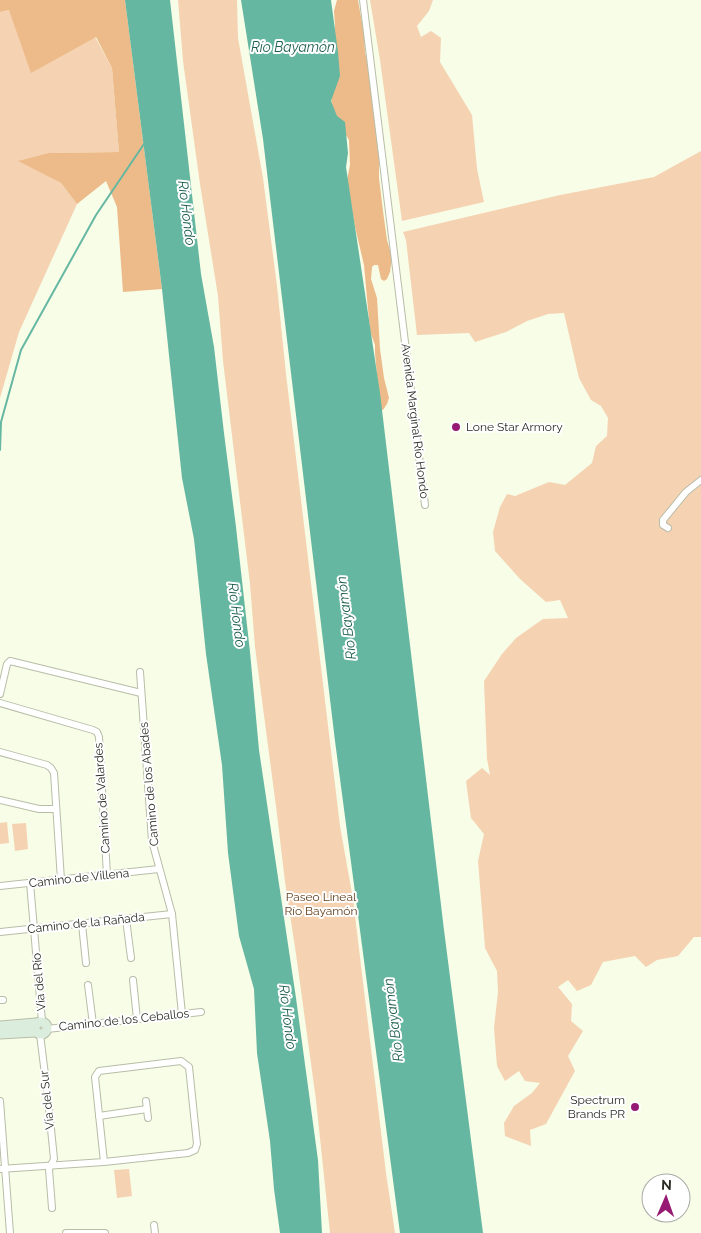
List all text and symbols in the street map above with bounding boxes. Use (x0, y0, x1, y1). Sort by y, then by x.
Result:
water label: Río Bayamón (251, 39, 335, 55)
water label: Río Hondo (175, 180, 199, 246)
street label: Avenida Marginal Río Hondo (399, 343, 431, 499)
place label: Lone Star Armory (466, 420, 563, 434)
marker: Lone Star Armory (450, 421, 462, 433)
water label: Río Bayamón (333, 575, 359, 661)
water label: Río Hondo (225, 582, 249, 648)
street label: Camino de los Abades (137, 721, 161, 847)
street label: Camino de Valardes (91, 742, 113, 854)
street label: Camino de Villena (28, 866, 130, 890)
park label: Paseo Lineal Río Bayamón (285, 890, 357, 918)
street label: Camino de la Rañada (27, 910, 145, 936)
street label: Vía del Río (29, 952, 49, 1012)
water label: Río Bayamón (380, 977, 406, 1063)
water label: Río Hondo (276, 984, 300, 1050)
street label: Camino de los Ceballos (58, 1006, 190, 1034)
street label: Vía del Sur (37, 1069, 57, 1130)
place label: Spectrum Brands PR (568, 1093, 625, 1121)
marker: Spectrum Brands PR (629, 1101, 641, 1113)
north arrow (641, 1173, 691, 1223)
text: N (661, 1177, 672, 1193)

